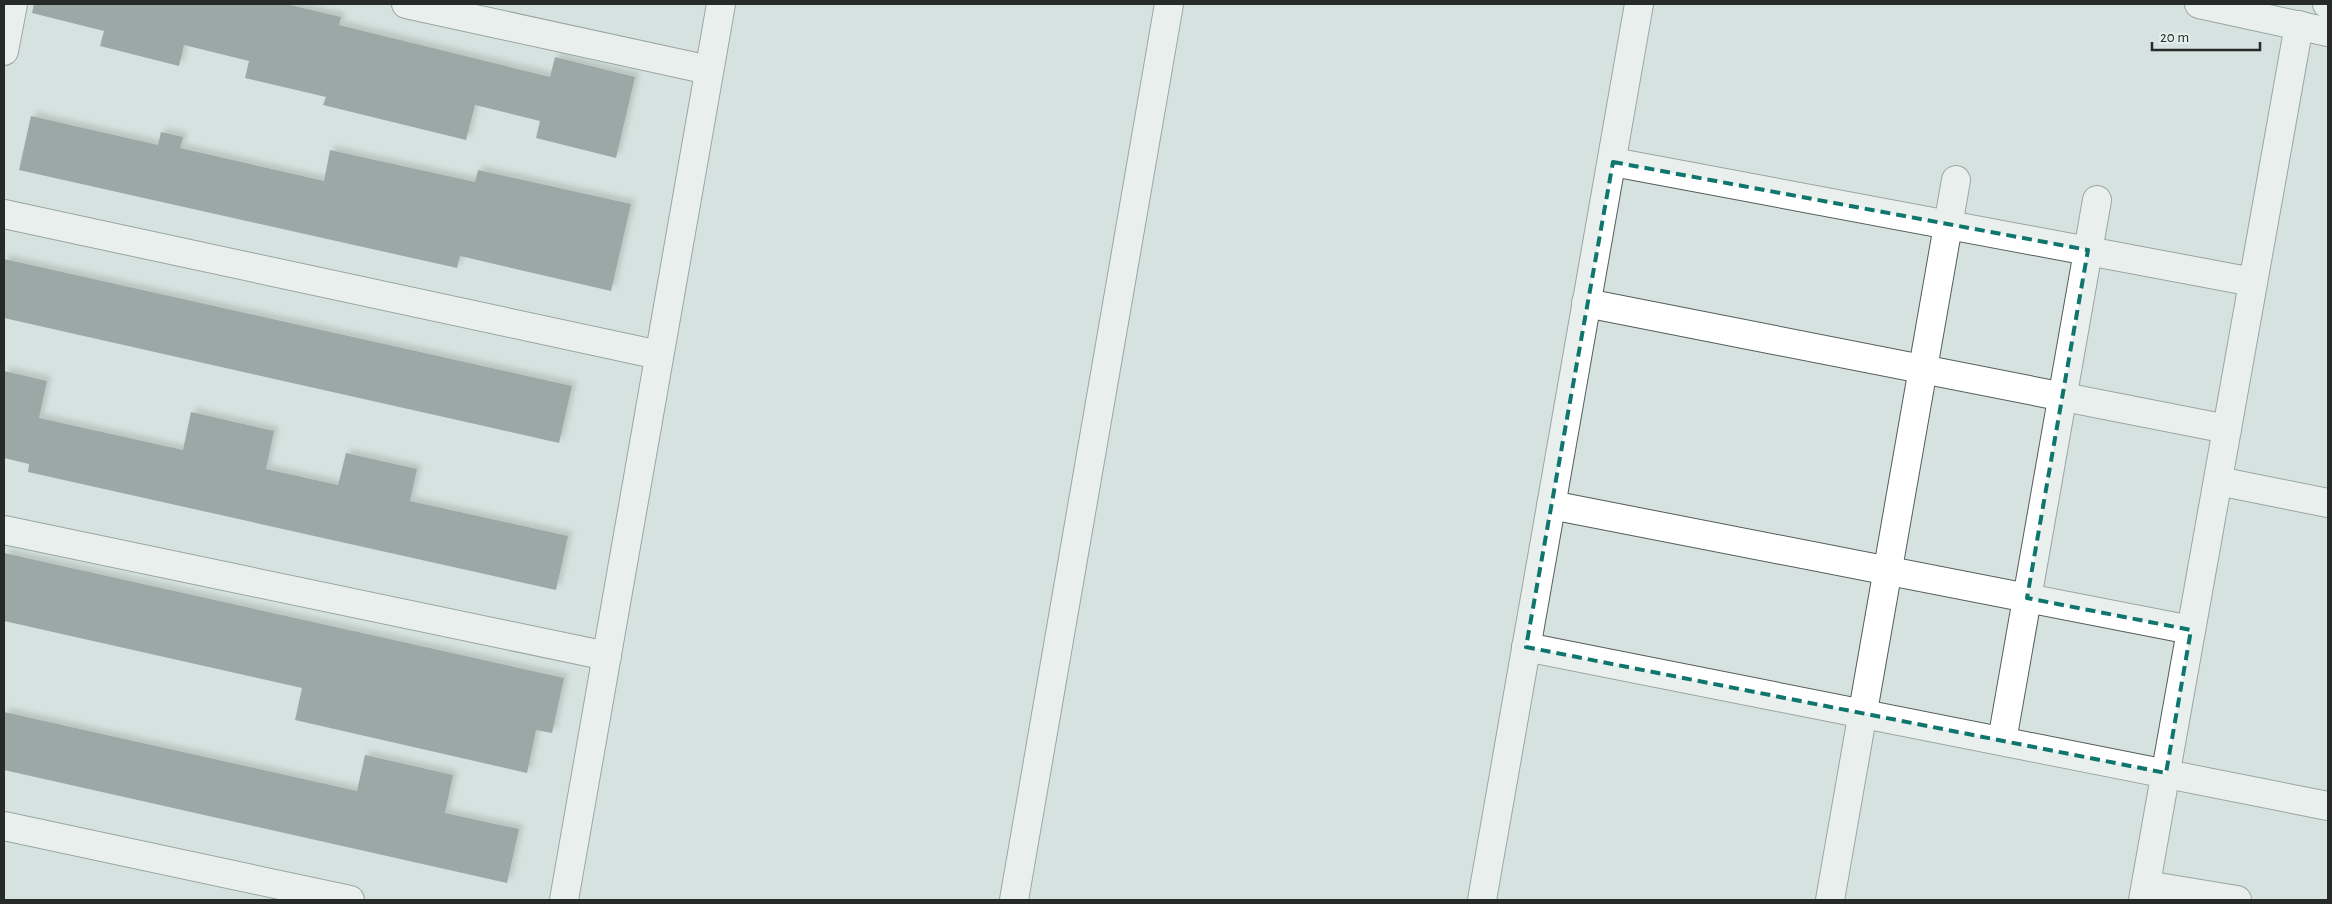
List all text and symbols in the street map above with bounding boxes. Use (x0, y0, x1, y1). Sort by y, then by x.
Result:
scale bar (2152, 20, 2260, 52)
text: 20 m (2160, 30, 2189, 45)

